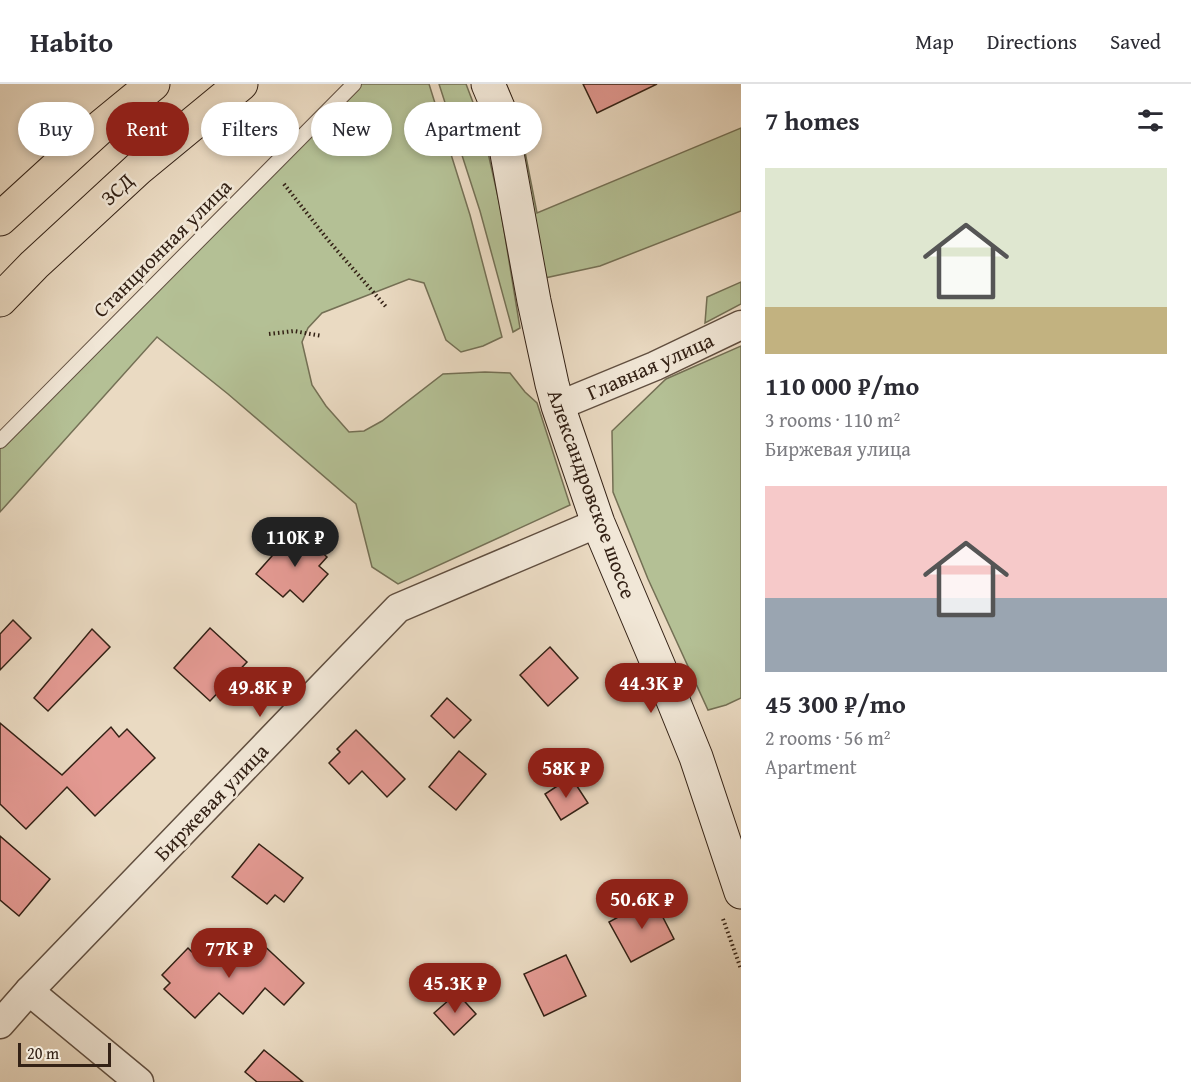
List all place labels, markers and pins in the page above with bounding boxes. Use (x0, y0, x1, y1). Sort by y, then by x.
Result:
pin: 110K ₽ (246, 517, 344, 568)
pin: 44.3K ₽ (596, 663, 706, 714)
pin: 49.8K ₽ (205, 667, 315, 718)
pin: 58K ₽ (524, 748, 608, 799)
pin: 50.6K ₽ (587, 879, 697, 930)
pin: 77K ₽ (187, 928, 271, 979)
pin: 45.3K ₽ (400, 963, 510, 1014)

